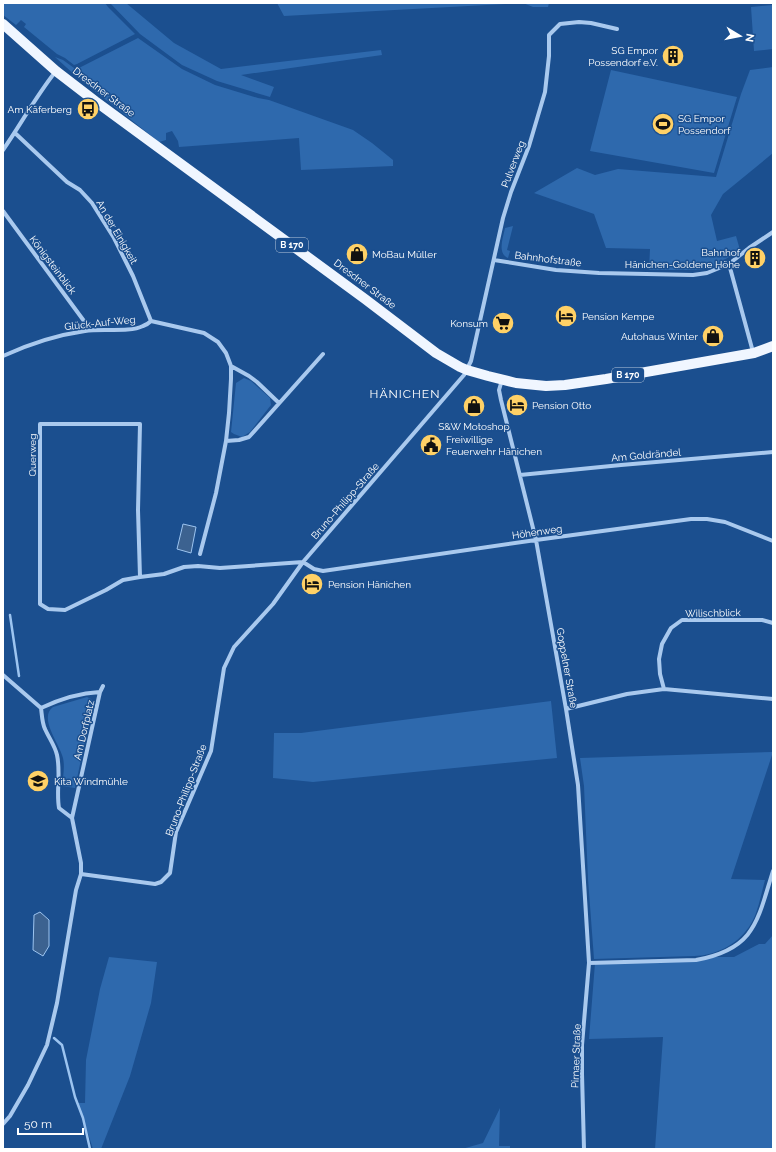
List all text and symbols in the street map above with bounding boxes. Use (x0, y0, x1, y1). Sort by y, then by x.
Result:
north arrow (720, 16, 760, 56)
text: N (742, 32, 756, 43)
building icon: SG Empor Possendorf e.V. (660, 43, 686, 69)
place label: SG Empor Possendorf e.V. (588, 45, 658, 68)
street label: Dresdner Straße (71, 65, 137, 119)
bus stop icon: Am Käferberg (75, 96, 101, 122)
place label: Am Käferberg (8, 104, 72, 115)
sports icon: SG Empor Possendorf (650, 111, 676, 137)
place label: SG Empor Possendorf (678, 113, 731, 136)
street label: Pulverweg (499, 139, 527, 189)
street label: An der Einigkeit (94, 198, 140, 266)
street label: Königsteinblick (28, 234, 79, 297)
road number: B 170 (276, 238, 308, 252)
shop icon: MoBau Müller (344, 241, 370, 267)
building icon: Bahnhof Hänichen-Goldene Höhe (742, 245, 768, 271)
place label: Bahnhof Hänichen-Goldene Höhe (625, 247, 741, 270)
place label: MoBau Müller (372, 249, 437, 260)
street label: Bahnhofstraße (514, 249, 582, 269)
street label: Dresdner Straße (332, 257, 398, 311)
hotel icon: Pension Kempe (553, 303, 579, 329)
supermarket icon: Konsum (490, 310, 516, 336)
place label: Pension Kempe (582, 311, 655, 322)
street label: Glück-Auf-Weg (64, 314, 136, 332)
place label: Konsum (450, 318, 488, 329)
shop icon: Autohaus Winter (700, 323, 726, 349)
place label: Autohaus Winter (621, 331, 698, 342)
road number: B 170 (612, 368, 644, 382)
district label: HÄNICHEN (370, 387, 440, 401)
hotel icon: Pension Otto (504, 392, 530, 418)
shop icon: S&W Motoshop (461, 393, 487, 419)
place label: Pension Otto (532, 400, 591, 411)
place label: S&W Motoshop (438, 421, 510, 432)
public building icon: Freiwillige Feuerwehr Hänichen (418, 432, 444, 458)
street label: Querweg (27, 434, 38, 476)
place label: Freiwillige Feuerwehr Hänichen (446, 434, 542, 457)
street label: Am Goldrändel (611, 446, 682, 464)
street label: Bruno-Philipp-Straße (309, 461, 381, 541)
street label: Höhenweg (511, 523, 563, 541)
hotel icon: Pension Hänichen (299, 571, 325, 597)
place label: Pension Hänichen (328, 579, 411, 590)
street label: Wilischblick (685, 607, 742, 619)
street label: Goppelner Straße (555, 627, 579, 709)
street label: Am Dorfplatz (72, 699, 96, 761)
street label: Bruno-Philipp-Straße (163, 742, 209, 837)
school or university icon: Kita Windmühle (25, 768, 51, 794)
place label: Kita Windmühle (54, 776, 128, 787)
street label: Pirnaer Straße (569, 1023, 583, 1088)
scale bar (18, 1110, 83, 1136)
text: 50 m (24, 1117, 52, 1131)

